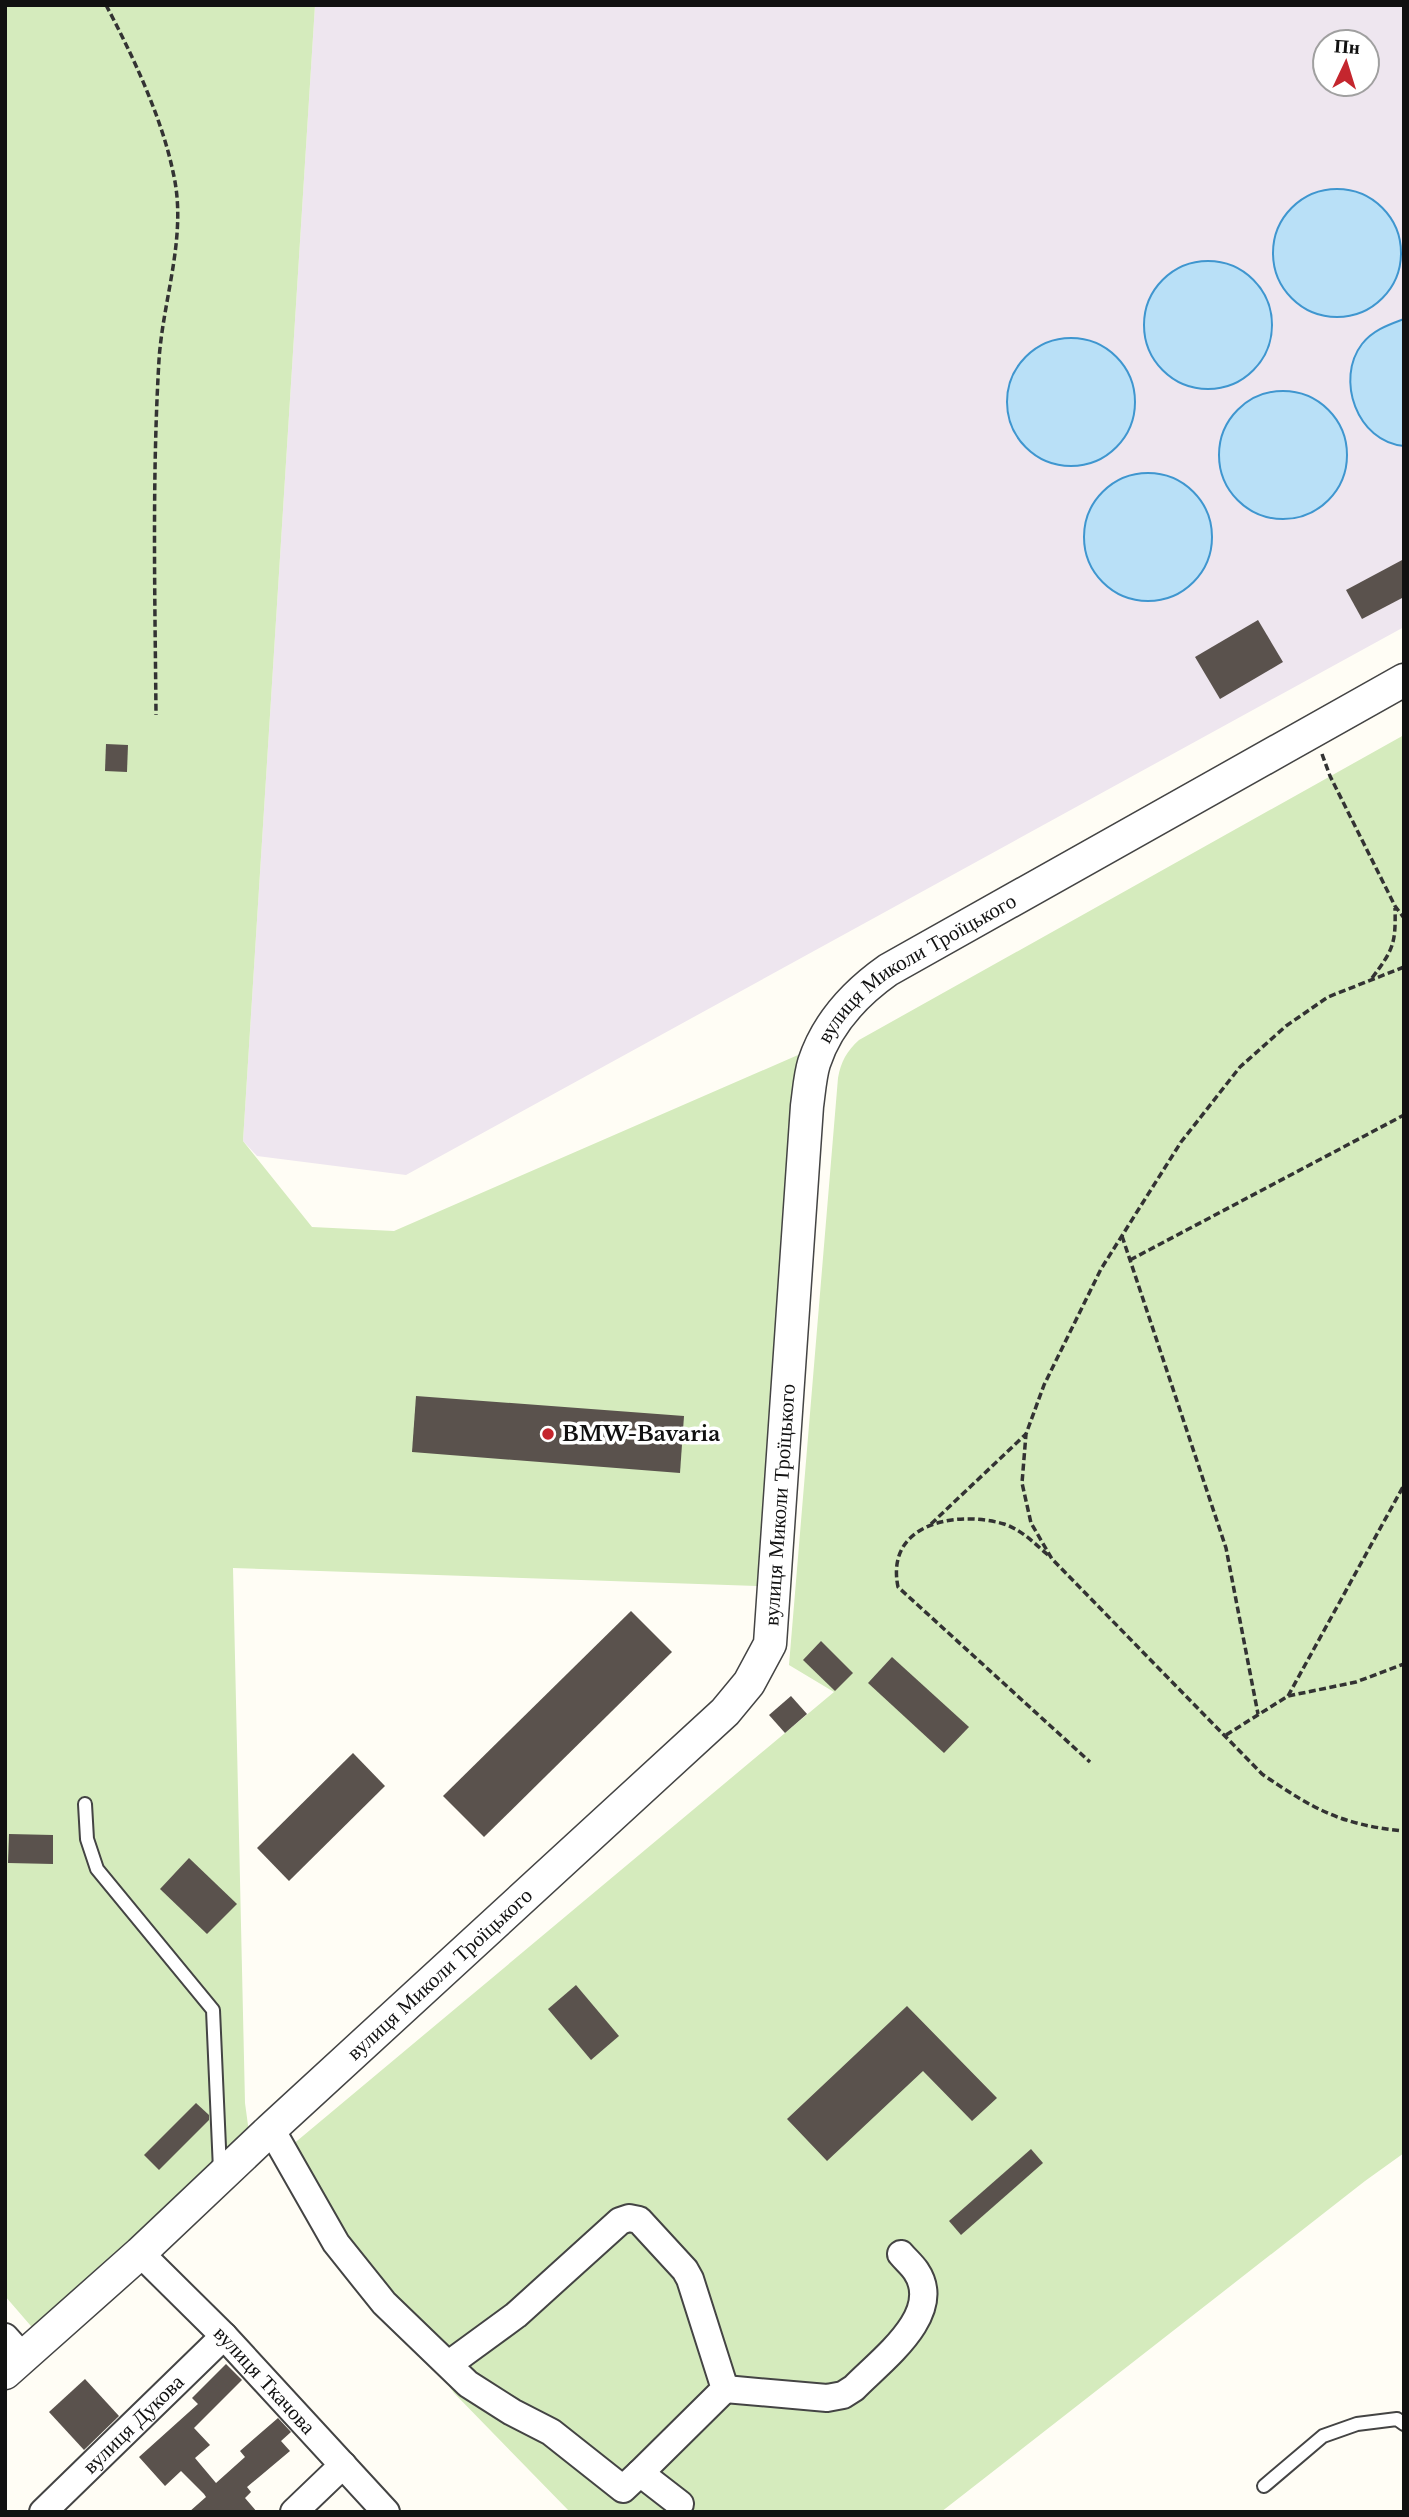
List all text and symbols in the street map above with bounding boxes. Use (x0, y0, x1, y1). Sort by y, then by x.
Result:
north arrow (1311, 28, 1381, 98)
text: Пн (1334, 34, 1361, 59)
street label: вулиця Миколи Троїцького (811, 888, 1021, 1047)
street label: вулиця Миколи Троїцького (758, 1383, 801, 1627)
place label: BMW-Bavaria (562, 1421, 720, 1447)
marker: BMW-Bavaria (540, 1426, 556, 1442)
street label: вулиця Миколи Троїцького (342, 1883, 538, 2066)
street label: вулиця Ткачова (208, 2320, 321, 2440)
street label: вулиця Дукова (77, 2369, 190, 2479)

